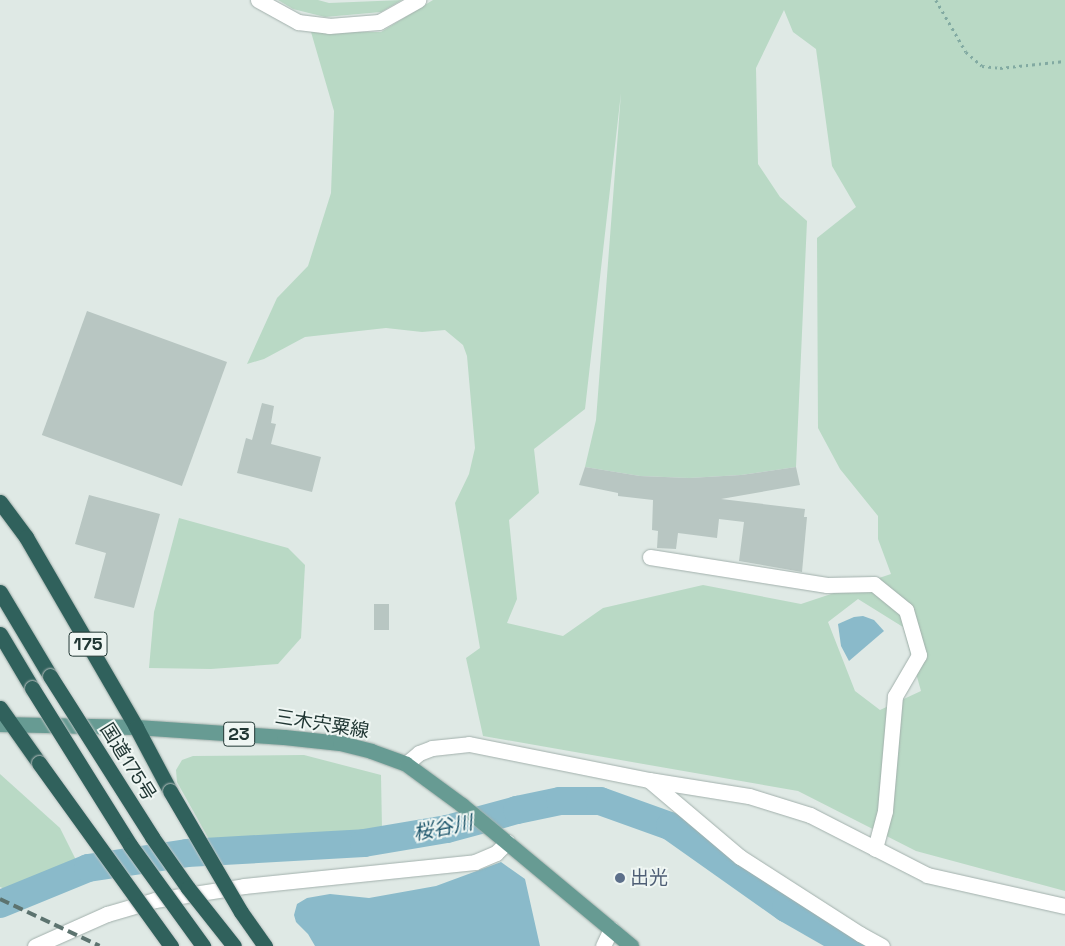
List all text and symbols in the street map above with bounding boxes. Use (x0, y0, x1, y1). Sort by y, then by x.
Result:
road number: 175 (68, 629, 108, 660)
street label: 三木宍粟線 (273, 705, 371, 743)
street label: 国道175号 (95, 719, 161, 805)
road number: 23 (223, 719, 255, 750)
water label: 桜谷川 (411, 810, 475, 846)
place label: 出光 (630, 867, 668, 889)
marker: 出光 (614, 872, 626, 884)

